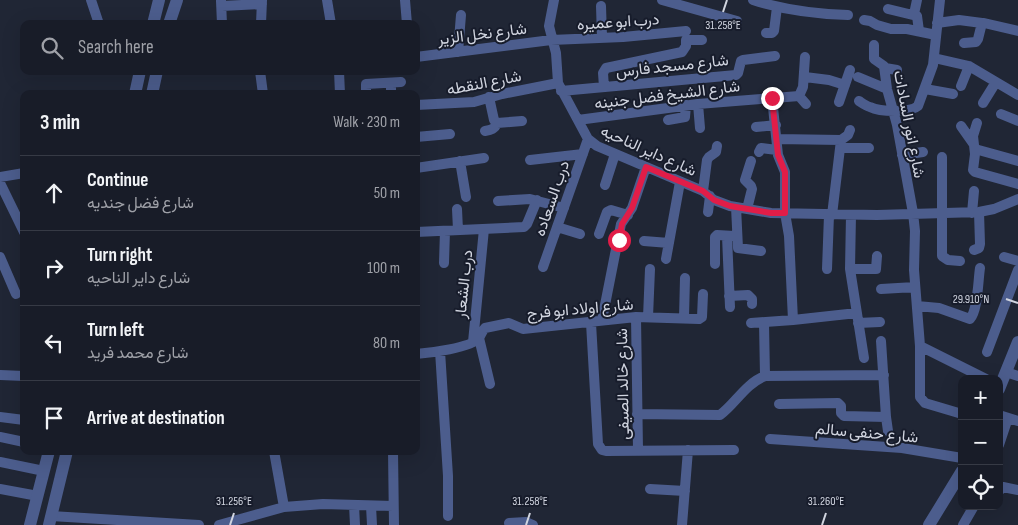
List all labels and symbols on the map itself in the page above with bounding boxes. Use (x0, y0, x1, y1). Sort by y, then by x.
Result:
street label: درب ابو عميره (576, 10, 660, 35)
text: 31.258°E (705, 18, 741, 33)
street label: شارع نخل الزير (436, 20, 528, 50)
street label: شارع مسجد فارس (615, 51, 730, 83)
street label: شارع النقطه (445, 67, 523, 101)
street label: شارع انور السادات (888, 69, 928, 180)
street label: شارع الشيخ فضل جنينه (593, 77, 741, 115)
route end (761, 87, 784, 110)
street label: شارع داير الناحيه (597, 122, 699, 182)
street label: درب السعاده (531, 158, 574, 239)
route start (608, 229, 631, 252)
street label: درب الشعار (451, 249, 478, 320)
text: 29.910°N (953, 292, 989, 307)
street label: شارع اولاد ابو فرج (526, 295, 634, 325)
street label: شارع خالد الصيفى (613, 328, 635, 440)
street label: شارع حنفى سالم (815, 420, 919, 448)
text: 31.256°E (216, 494, 252, 509)
text: 31.258°E (512, 494, 548, 509)
text: 31.260°E (808, 494, 844, 509)

